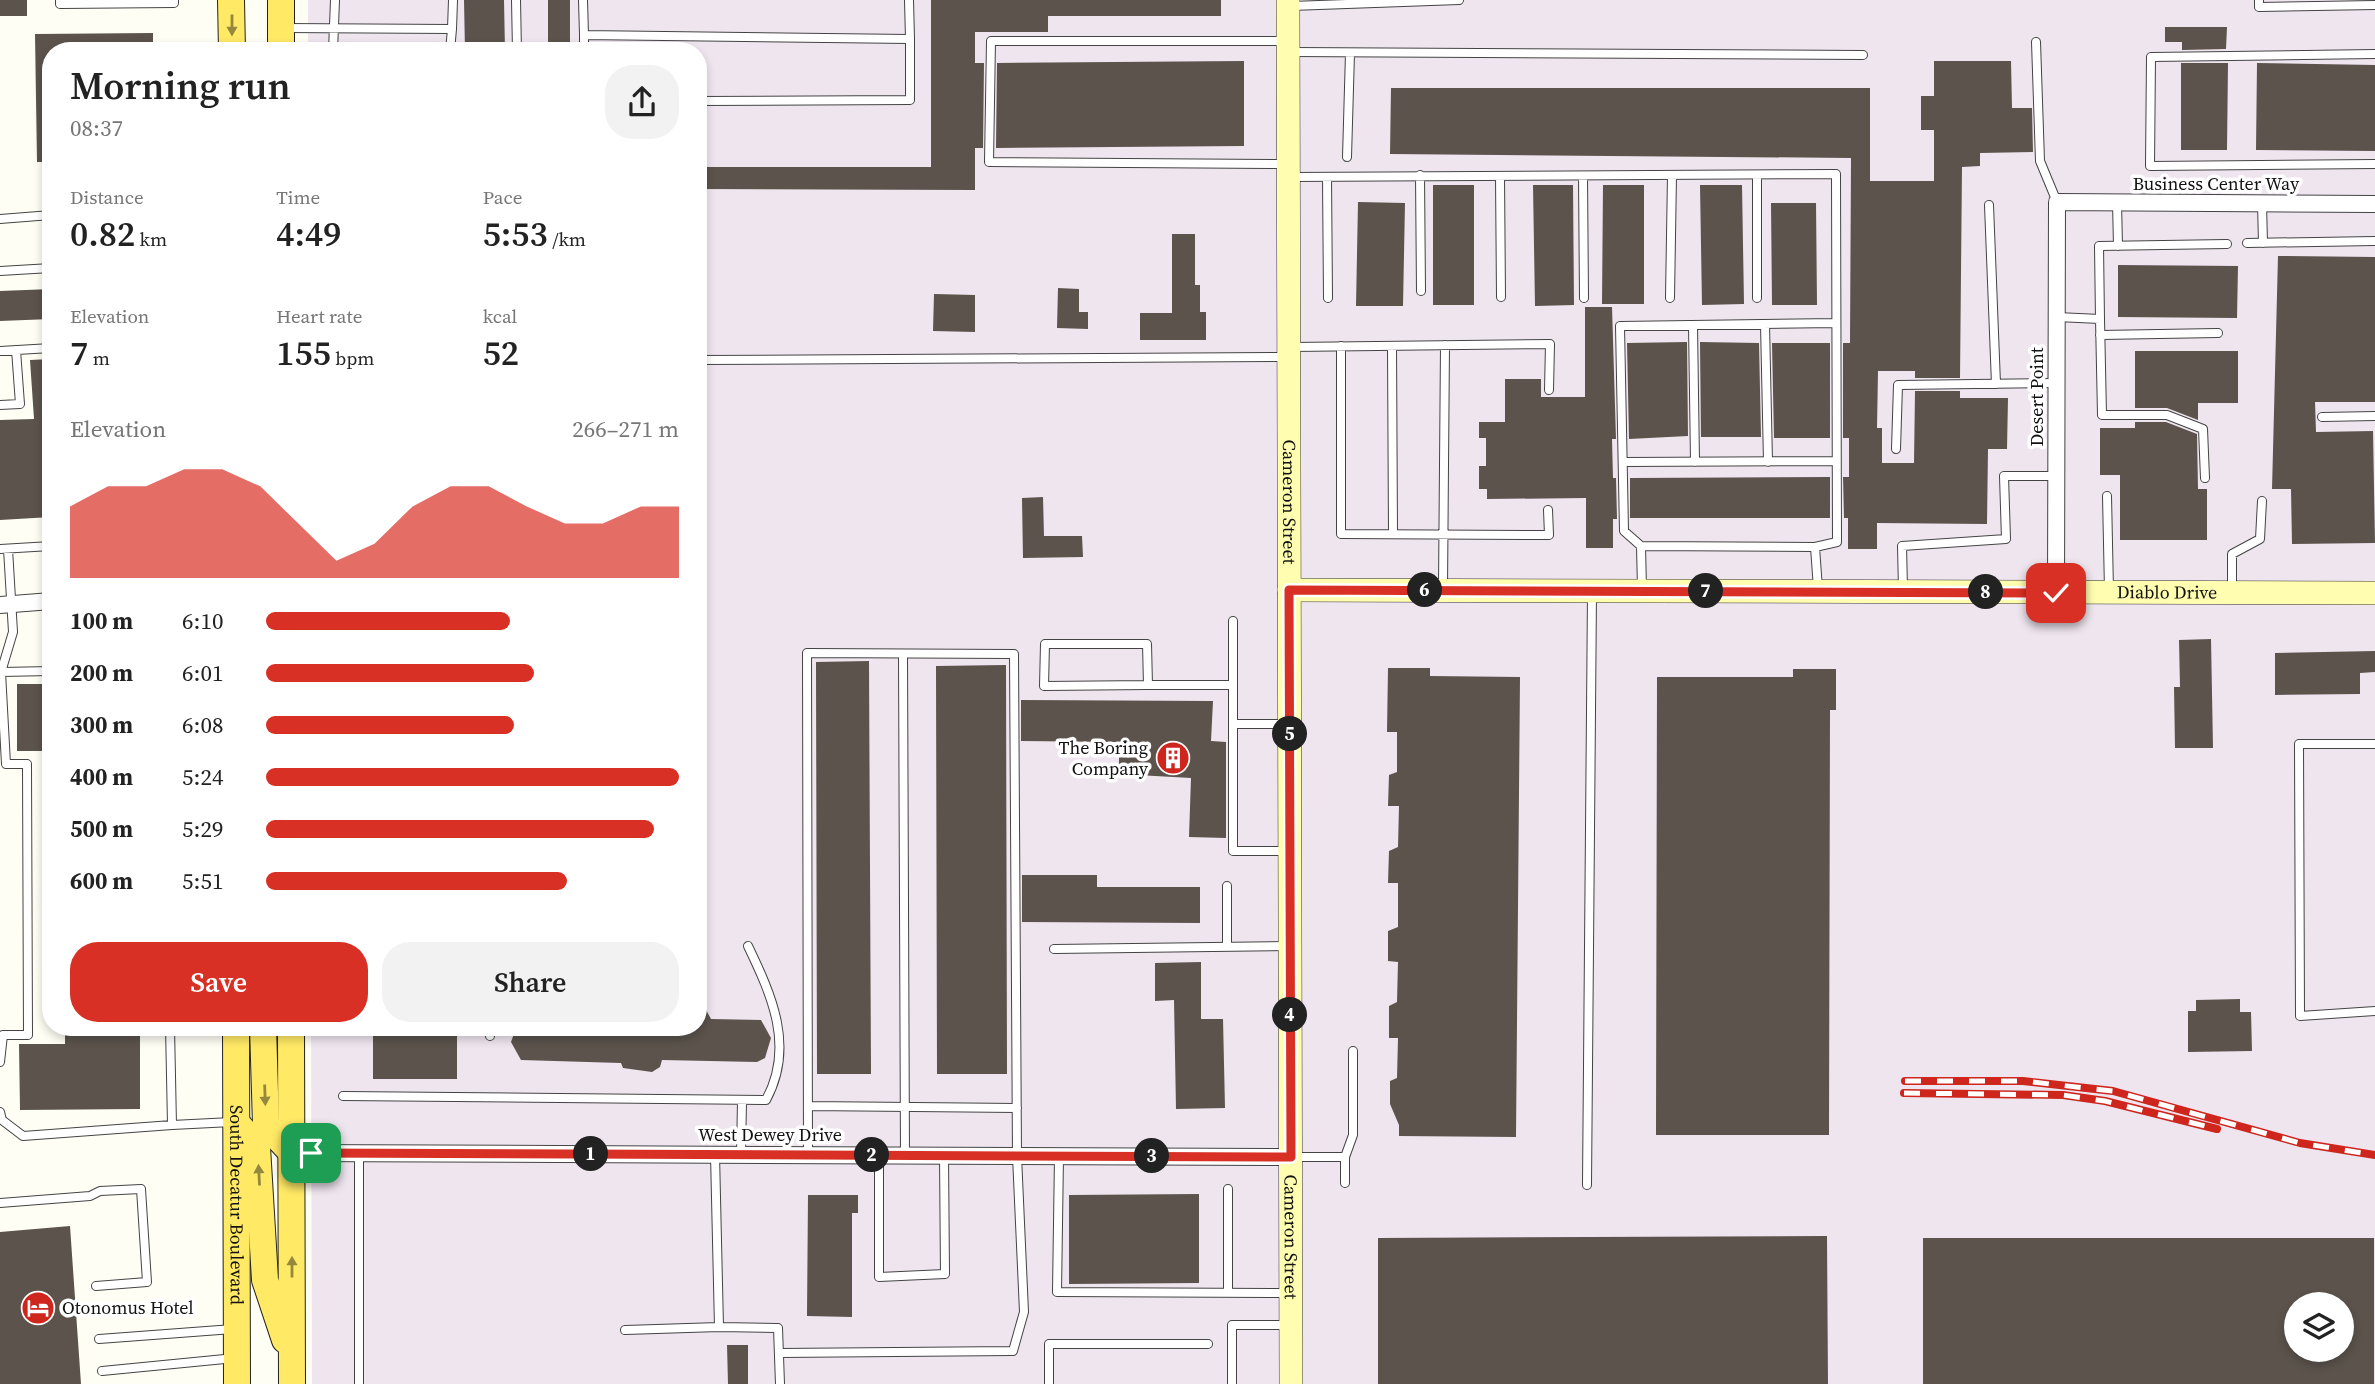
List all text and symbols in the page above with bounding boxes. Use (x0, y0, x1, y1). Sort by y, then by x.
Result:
one-way arrow (226, 15, 237, 37)
text: Morning run (70, 60, 291, 112)
button: share (605, 65, 679, 139)
text: 08:37 (70, 112, 123, 144)
street label: Business Center Way (2133, 171, 2300, 196)
text: Distance (70, 184, 144, 210)
text: Time (276, 184, 320, 210)
text: Pace (483, 184, 522, 210)
text: 0.82 (70, 210, 135, 258)
text: 4:49 (276, 210, 341, 258)
text: 5:53 (483, 210, 548, 258)
text: km (135, 226, 167, 252)
text: /km (548, 226, 586, 252)
text: Elevation (70, 303, 149, 329)
text: Heart rate (276, 303, 362, 329)
text: kcal (483, 303, 517, 329)
text: 7 (70, 329, 88, 377)
text: 155 (276, 329, 331, 377)
text: 52 (483, 329, 519, 377)
text: m (88, 345, 110, 371)
text: bpm (331, 345, 374, 371)
street label: Desert Point (2024, 347, 2049, 447)
text: Elevation (70, 413, 166, 445)
text: 266–271 m (572, 413, 679, 445)
street label: Cameron Street (1277, 440, 1302, 565)
pin (2026, 563, 2086, 623)
pin: 6 (1408, 572, 1442, 608)
pin: 7 (1688, 574, 1724, 608)
pin: 8 (1968, 574, 2004, 610)
icon: check (2037, 574, 2075, 612)
text: 6 (1419, 576, 1430, 602)
text: 7 (1700, 577, 1711, 603)
text: 8 (1980, 578, 1991, 604)
street label: Diablo Drive (2117, 579, 2217, 605)
text: 100 m (70, 605, 133, 637)
text: 6:10 (182, 605, 223, 637)
text: 200 m (70, 657, 133, 689)
text: 6:01 (182, 657, 223, 689)
text: 300 m (70, 709, 133, 741)
text: 6:08 (182, 709, 223, 741)
pin: 5 (1272, 716, 1308, 752)
text: 5 (1284, 720, 1295, 746)
place label: The Boring Company (1059, 735, 1149, 781)
building icon: The Boring Company (1154, 739, 1192, 777)
text: 400 m (70, 761, 133, 793)
text: 5:24 (182, 761, 223, 793)
text: 500 m (70, 813, 133, 845)
text: 5:29 (182, 813, 223, 845)
text: 600 m (70, 865, 133, 897)
text: 5:51 (182, 865, 223, 897)
button: Save (70, 942, 368, 1022)
button: Share (382, 942, 679, 1022)
pin: 4 (1272, 998, 1308, 1032)
text: 4 (1284, 1001, 1295, 1027)
one-way arrow (259, 1084, 271, 1106)
street label: South Decatur Boulevard (224, 1105, 250, 1305)
street label: West Dewey Drive (698, 1122, 842, 1147)
pin (281, 1123, 341, 1183)
icon: arrive (292, 1134, 330, 1172)
pin: 1 (574, 1136, 608, 1172)
pin: 2 (854, 1138, 890, 1172)
pin: 3 (1134, 1138, 1170, 1174)
text: 1 (585, 1140, 596, 1166)
text: 2 (866, 1141, 877, 1167)
text: 3 (1146, 1142, 1157, 1168)
one-way arrow (253, 1164, 264, 1186)
street label: Cameron Street (1279, 1175, 1304, 1300)
one-way arrow (286, 1256, 298, 1278)
hotel icon: Otonomus Hotel (19, 1289, 57, 1327)
map controls (2284, 1292, 2354, 1362)
button: layers (2284, 1292, 2354, 1362)
place label: Otonomus Hotel (62, 1295, 194, 1320)

